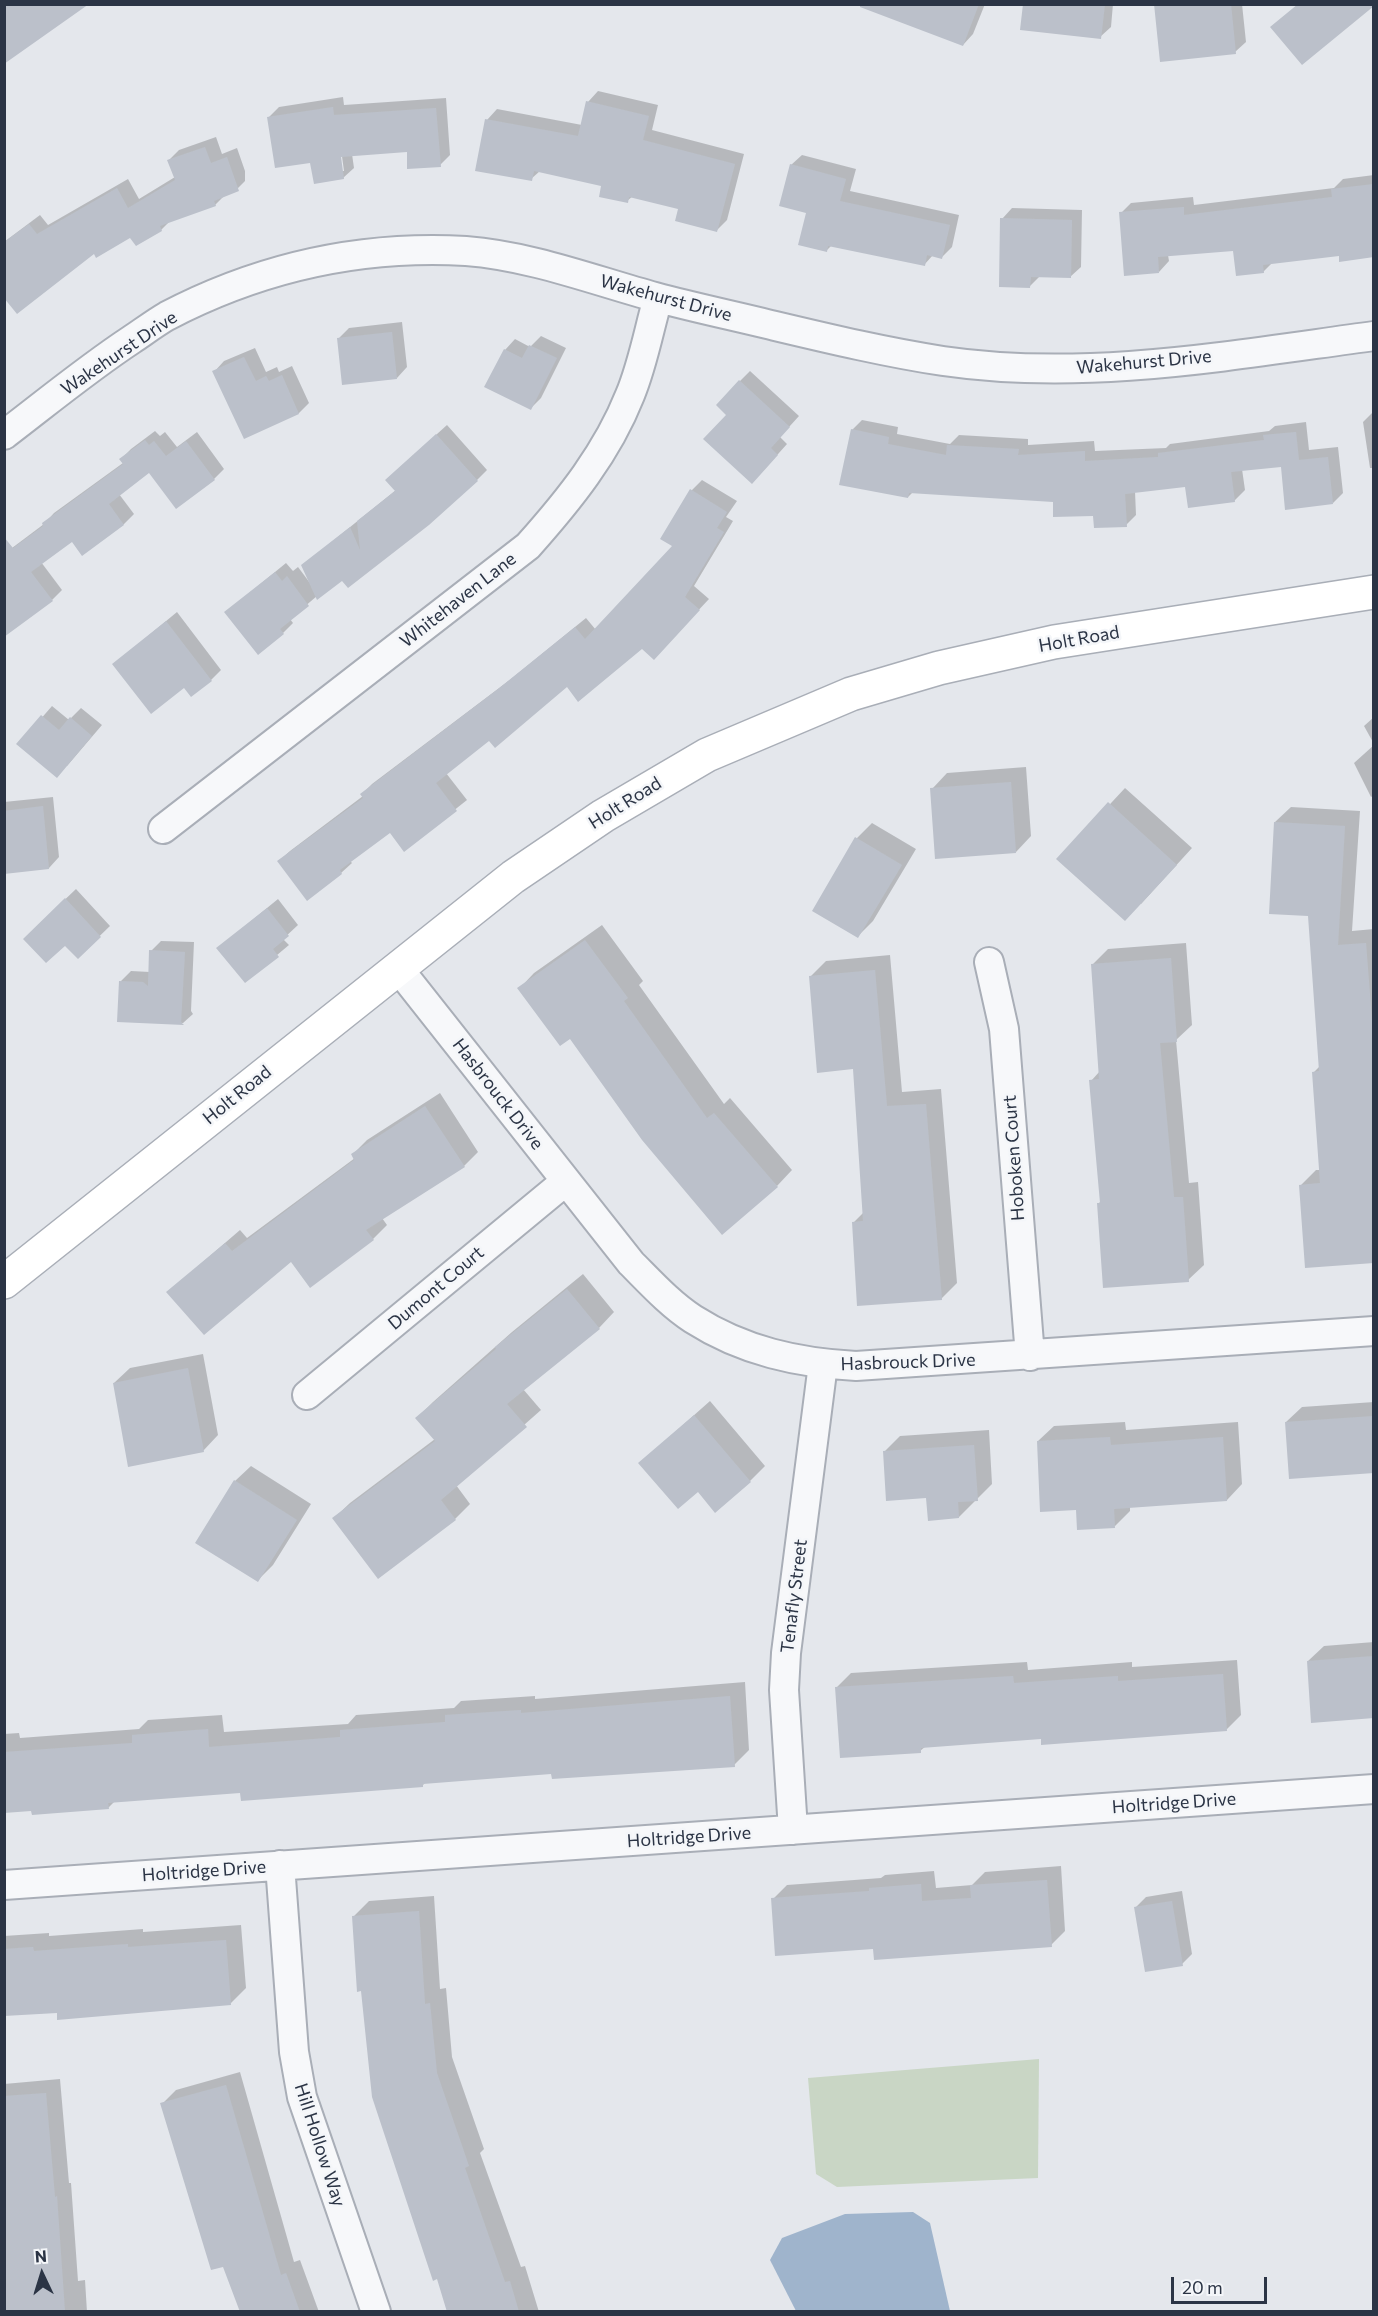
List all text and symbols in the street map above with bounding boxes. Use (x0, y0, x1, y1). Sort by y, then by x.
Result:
street label: Wakehurst Drive (598, 270, 734, 326)
street label: Wakehurst Drive (57, 306, 181, 400)
street label: Wakehurst Drive (1076, 345, 1212, 379)
street label: Whitehaven Lane (396, 548, 520, 652)
street label: Holt Road (1037, 621, 1121, 657)
street label: Holt Road (585, 772, 665, 834)
street label: Hasbrouck Drive (448, 1034, 548, 1154)
street label: Holt Road (198, 1061, 276, 1129)
street label: Hoboken Court (999, 1094, 1029, 1222)
street label: Dumont Court (384, 1242, 488, 1334)
street label: Hasbrouck Drive (840, 1349, 976, 1375)
street label: Tenafly Street (776, 1538, 812, 1654)
street label: Holtridge Drive (1111, 1788, 1237, 1818)
street label: Holtridge Drive (626, 1822, 752, 1852)
street label: Holtridge Drive (141, 1856, 267, 1886)
street label: Hill Hollow Way (290, 2081, 350, 2209)
north arrow (12, 2244, 72, 2304)
text: N (34, 2246, 47, 2265)
scale bar (1174, 2265, 1270, 2303)
text: 20 m (1182, 2276, 1223, 2298)

